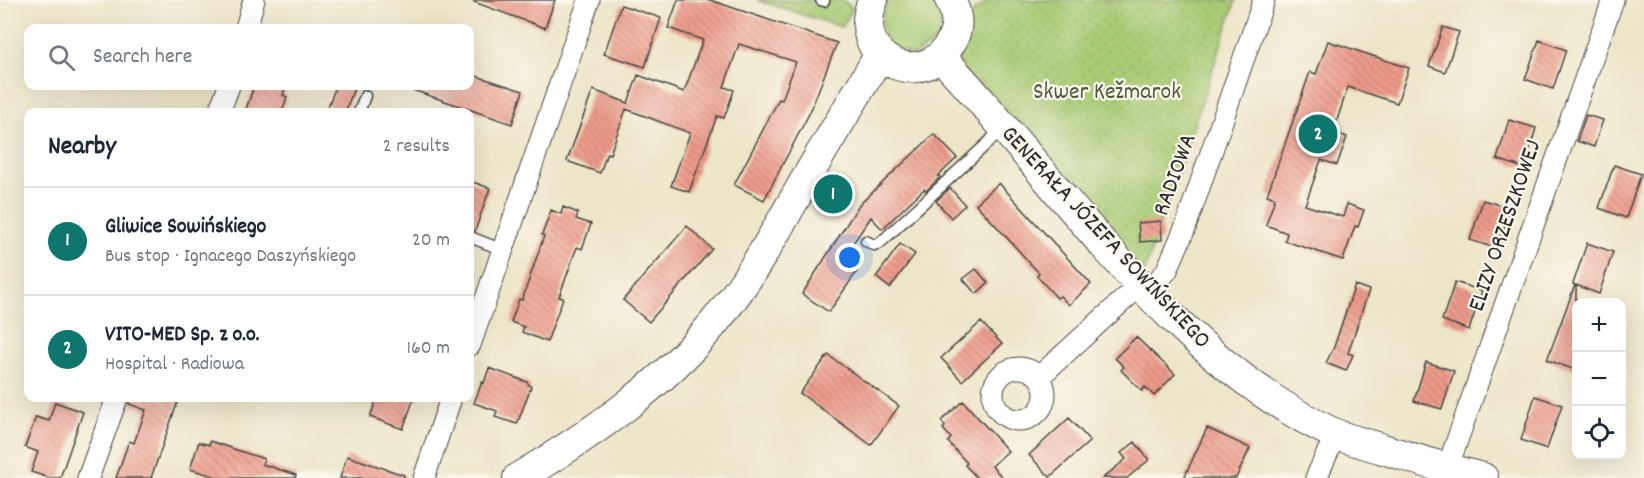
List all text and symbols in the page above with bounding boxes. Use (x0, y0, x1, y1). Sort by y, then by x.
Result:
search box (24, 24, 474, 90)
icon: search (45, 41, 78, 74)
text: Search here (93, 42, 192, 73)
park label: Skwer Kežmarok (1033, 76, 1181, 110)
pin: 2 (1298, 112, 1338, 156)
street label: GENERAŁA JÓZEFA SOWIŃSKIEGO (992, 119, 1218, 357)
text: Nearby (48, 129, 116, 166)
street label: RADIOWA (1145, 129, 1207, 221)
text: 2 results (383, 133, 450, 161)
street label: ELIZY ORZESZKOWEJ (1461, 136, 1551, 316)
pin: 1 (814, 172, 852, 216)
text: Gliwice Sowińskiego (105, 212, 266, 243)
text: 1 (65, 227, 70, 255)
text: 20 m (412, 227, 450, 255)
text: Bus stop · Ignacego Daszyńskiego (105, 243, 356, 271)
your location (835, 243, 864, 272)
map controls (1572, 298, 1626, 460)
button: + (1572, 298, 1626, 352)
text: VITO-MED Sp. z o.o. (105, 320, 259, 351)
text: 2 (63, 335, 72, 363)
text: 160 m (407, 335, 450, 363)
text: Hospital · Radiowa (105, 351, 244, 379)
button: − (1572, 352, 1626, 406)
button: locate (1572, 406, 1626, 460)

